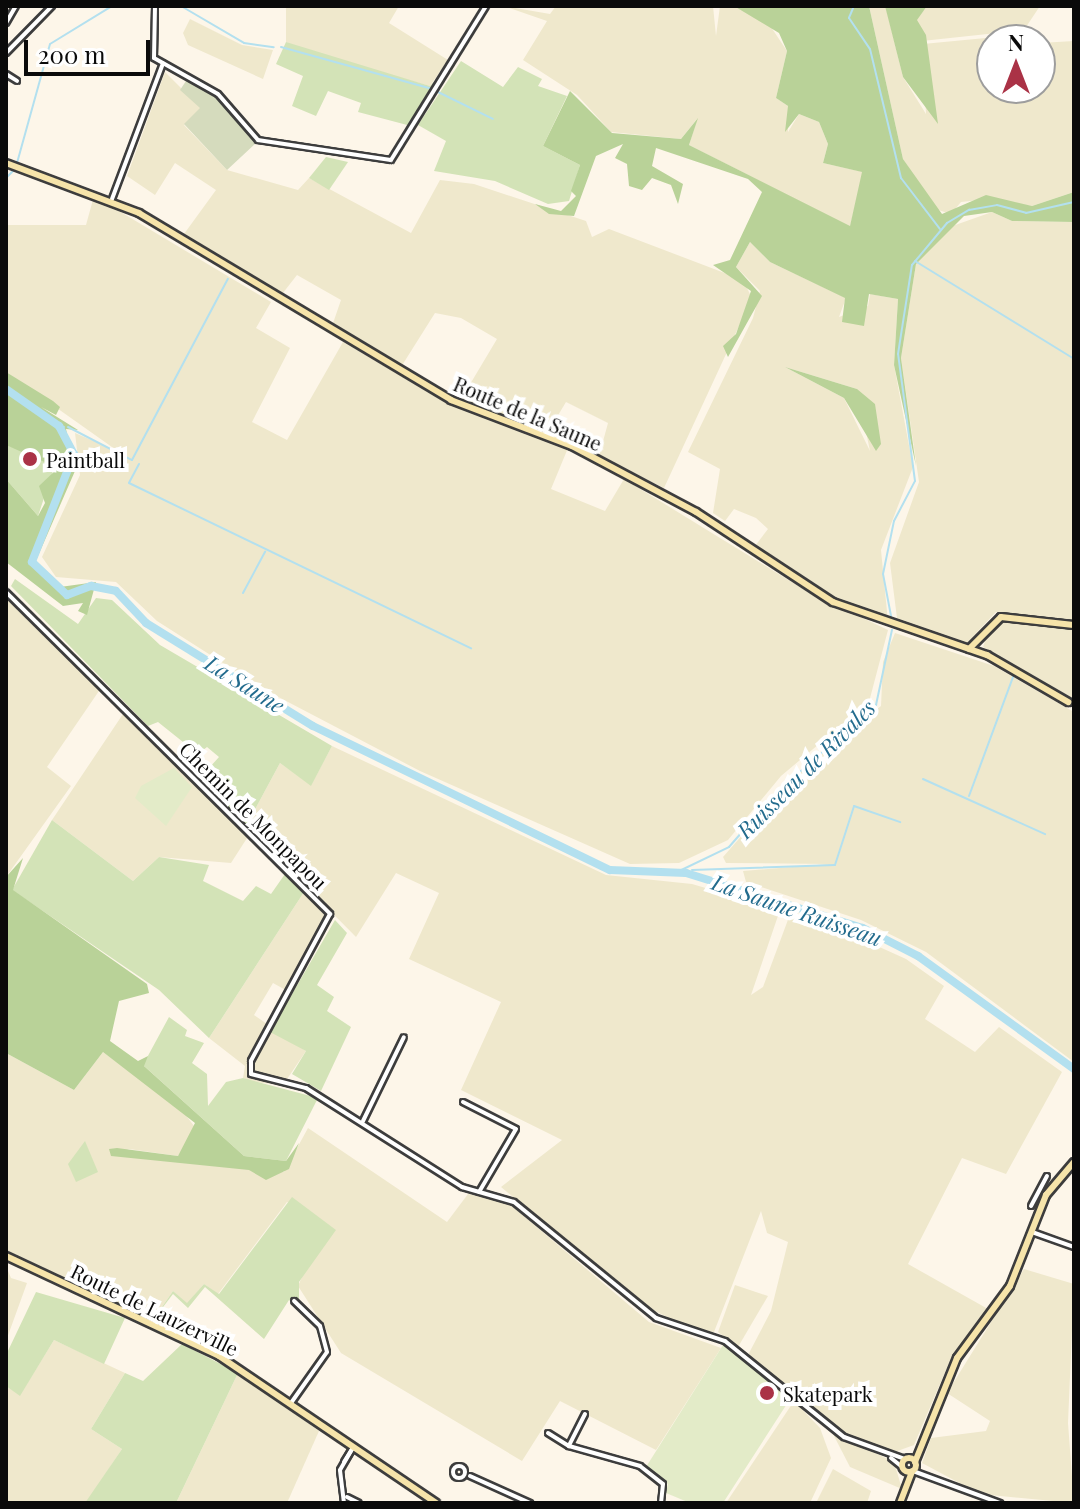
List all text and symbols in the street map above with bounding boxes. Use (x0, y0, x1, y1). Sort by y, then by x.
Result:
scale bar (28, 24, 154, 74)
north arrow (976, 24, 1056, 104)
text: N (1008, 27, 1024, 57)
text: 200 m (38, 38, 106, 70)
street label: Route de la Saune (450, 371, 606, 455)
place label: Paintball (46, 447, 125, 471)
marker: Paintball (21, 450, 39, 468)
water label: La Saune (201, 649, 289, 719)
water label: Ruisseau de Rivales (731, 694, 881, 844)
street label: Chemin de Monpapou (175, 736, 333, 894)
water label: La Saune Ruisseau (709, 869, 885, 951)
street label: Route de Lauzerville (67, 1258, 243, 1360)
place label: Skatepark (783, 1381, 873, 1405)
marker: Skatepark (758, 1384, 776, 1402)

